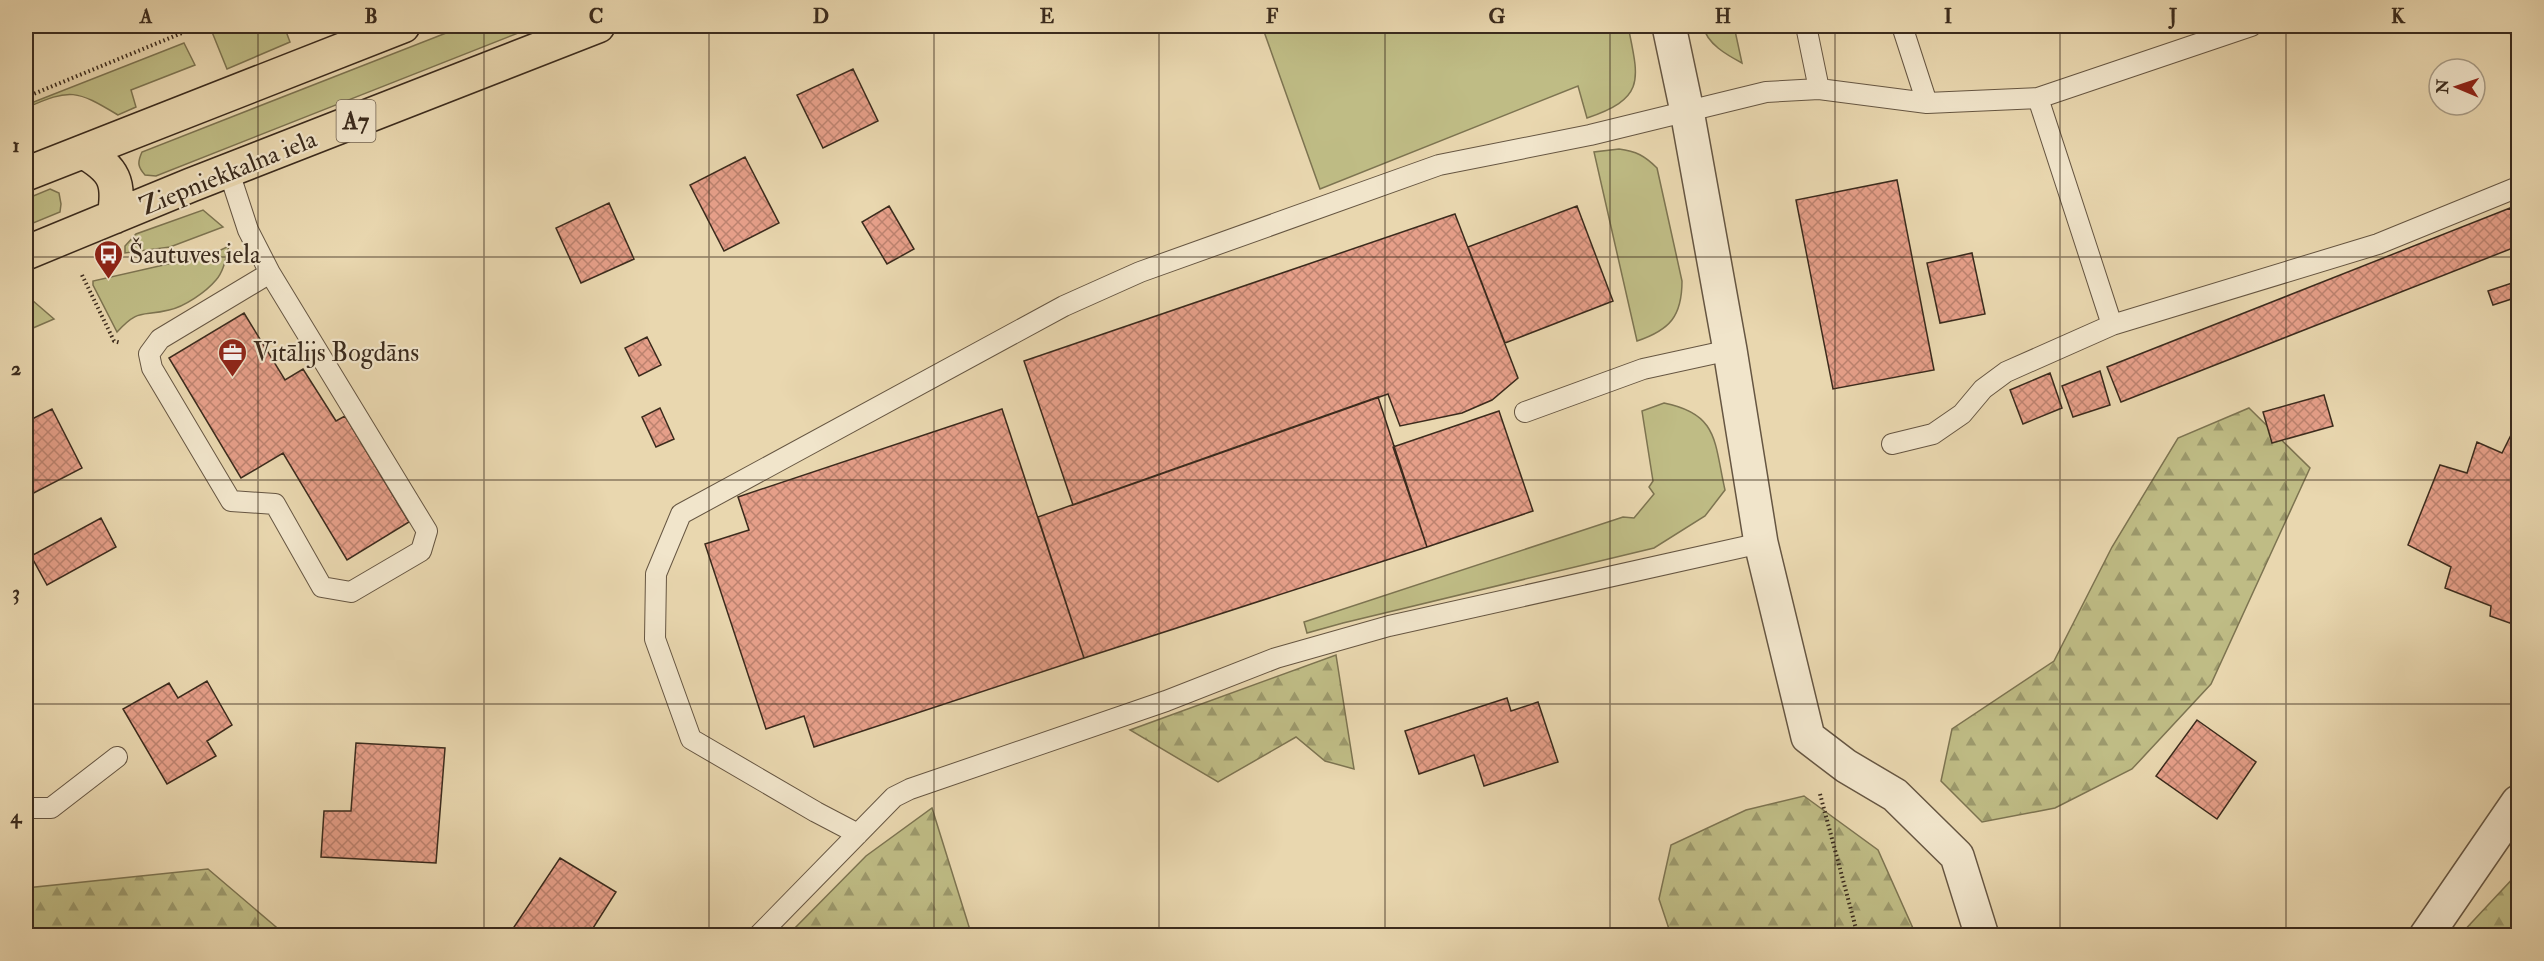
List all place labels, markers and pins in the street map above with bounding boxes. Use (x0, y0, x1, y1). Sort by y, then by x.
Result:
place label: Šautuves iela (129, 237, 261, 271)
bus stop icon: Šautuves iela (92, 238, 124, 280)
office icon: Vitālijs Bogdāns (216, 336, 248, 378)
place label: Vitālijs Bogdāns (253, 337, 419, 369)

